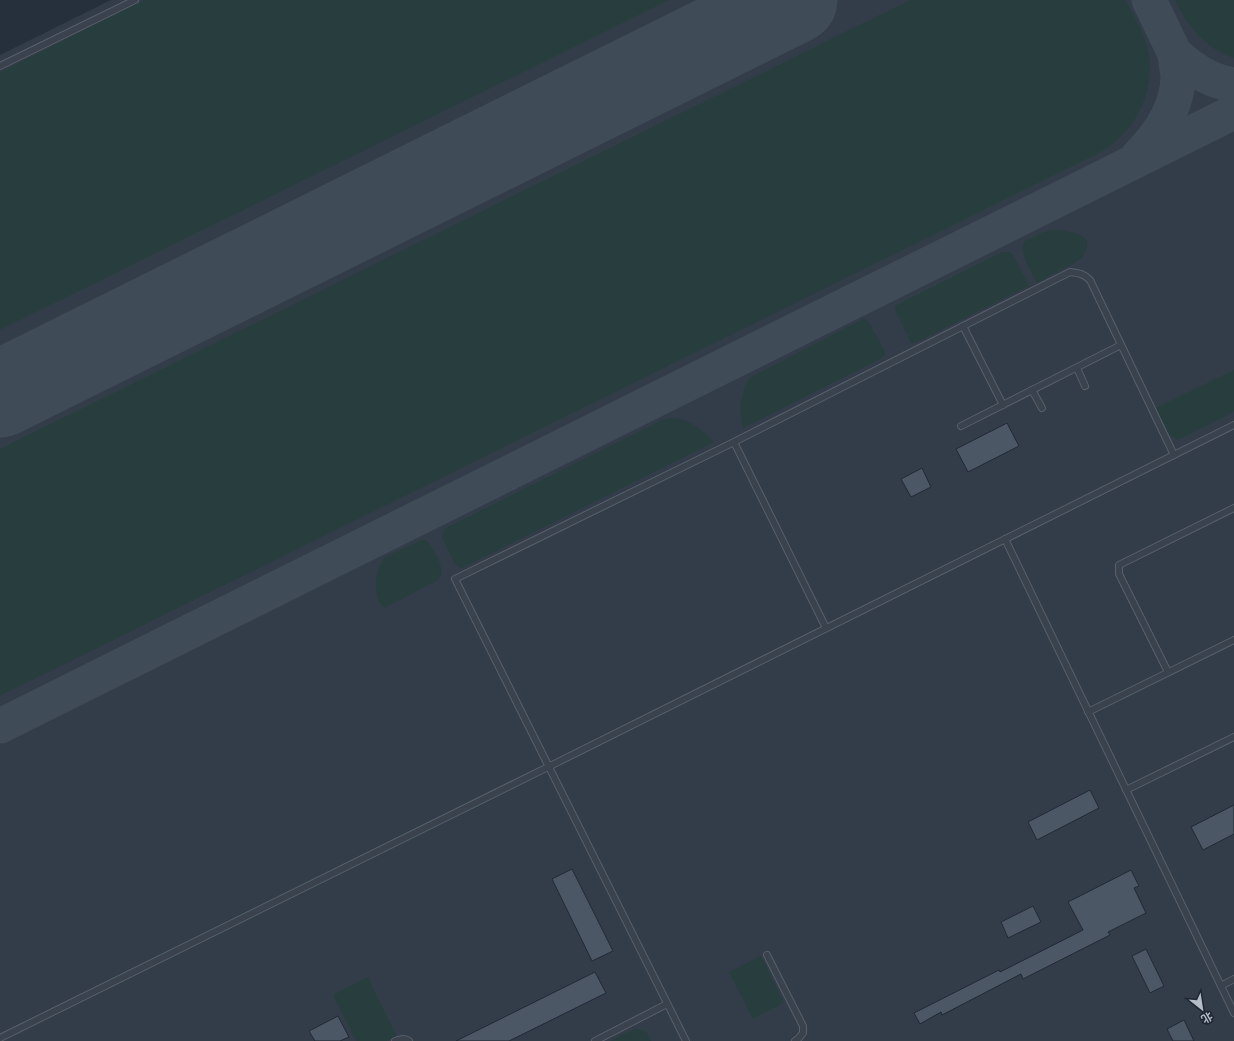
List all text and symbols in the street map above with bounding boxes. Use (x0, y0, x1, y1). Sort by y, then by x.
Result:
north arrow (1182, 989, 1222, 1029)
text: 北 (1199, 1009, 1215, 1026)

